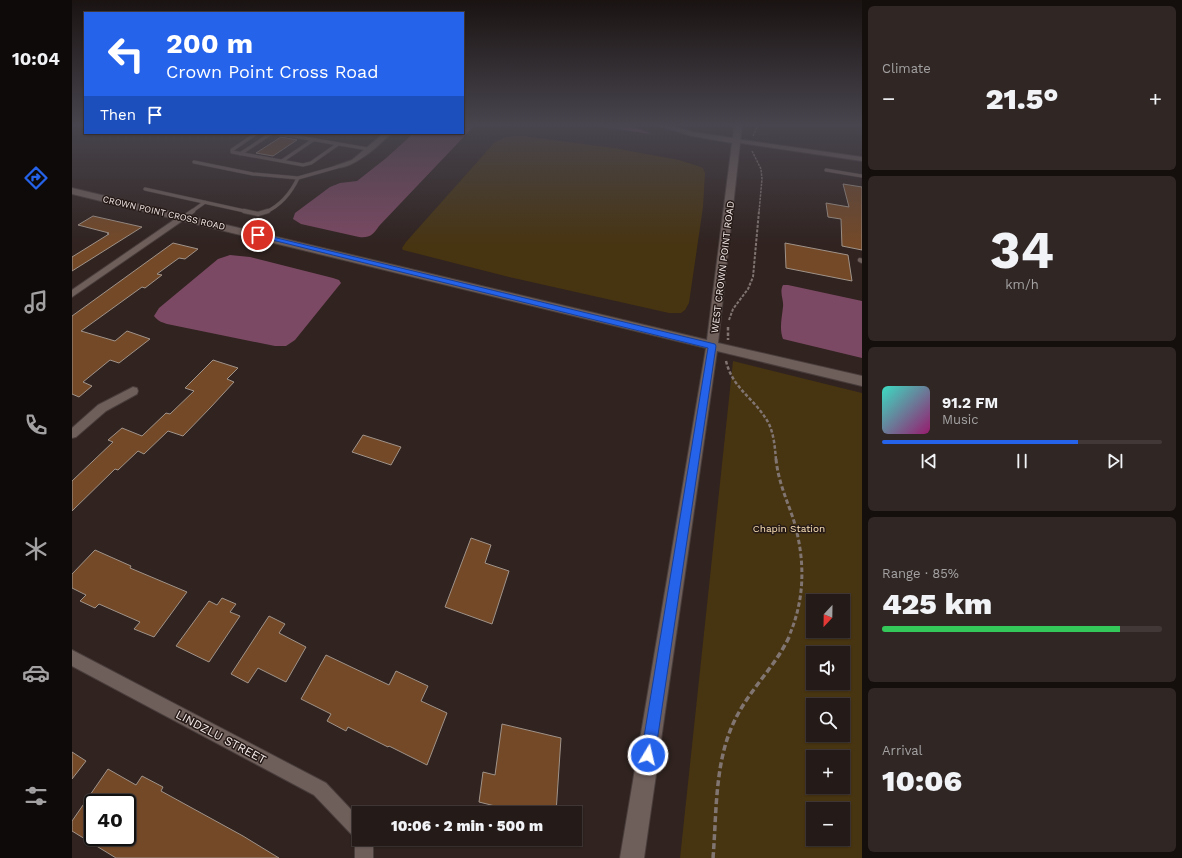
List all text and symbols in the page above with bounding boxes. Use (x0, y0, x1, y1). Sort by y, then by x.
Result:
text: 200 m (166, 27, 253, 60)
icon: left (100, 28, 152, 80)
text: 10:04 (12, 48, 60, 69)
text: Crown Point Cross Road (166, 61, 379, 82)
text: Climate (882, 61, 931, 76)
text: 21.5° (985, 81, 1059, 116)
text: − (882, 86, 895, 111)
text: + (1149, 86, 1162, 111)
icon: arrive (144, 104, 166, 126)
text: Then (100, 106, 136, 124)
icon: directions (22, 164, 50, 192)
street label: CROWN POINT CROSS ROAD (102, 194, 226, 232)
street label: WEST CROWN POINT ROAD (709, 200, 736, 334)
pin (241, 218, 275, 252)
text: 34 (990, 220, 1054, 281)
icon: arrive (247, 224, 269, 246)
text: km/h (1005, 277, 1039, 292)
icon: music (22, 288, 50, 316)
text: 91.2 FM (942, 394, 998, 412)
icon: phone (22, 411, 50, 439)
text: Music (942, 412, 979, 427)
icon: previous (918, 450, 940, 472)
icon: pause (1011, 450, 1033, 472)
icon: next (1104, 450, 1126, 472)
park label: Chapin Station (753, 523, 825, 534)
icon: climate (22, 535, 50, 563)
text: Range · 85% (882, 566, 959, 581)
text: 425 km (882, 586, 992, 621)
north arrow (806, 594, 850, 638)
map controls (806, 594, 850, 846)
button: sound (806, 646, 850, 690)
icon: car (22, 659, 50, 687)
button: search (806, 698, 850, 742)
street label: LINDZLU STREET (173, 707, 269, 767)
position arrow (627, 734, 669, 776)
text: Arrival (882, 743, 923, 758)
button: + (806, 750, 850, 794)
text: 10:06 (882, 763, 962, 798)
icon: filters (22, 782, 50, 810)
speed limit sign: 40 (84, 794, 136, 846)
button: − (806, 802, 850, 846)
text: 10:06 · 2 min · 500 m (391, 817, 543, 835)

